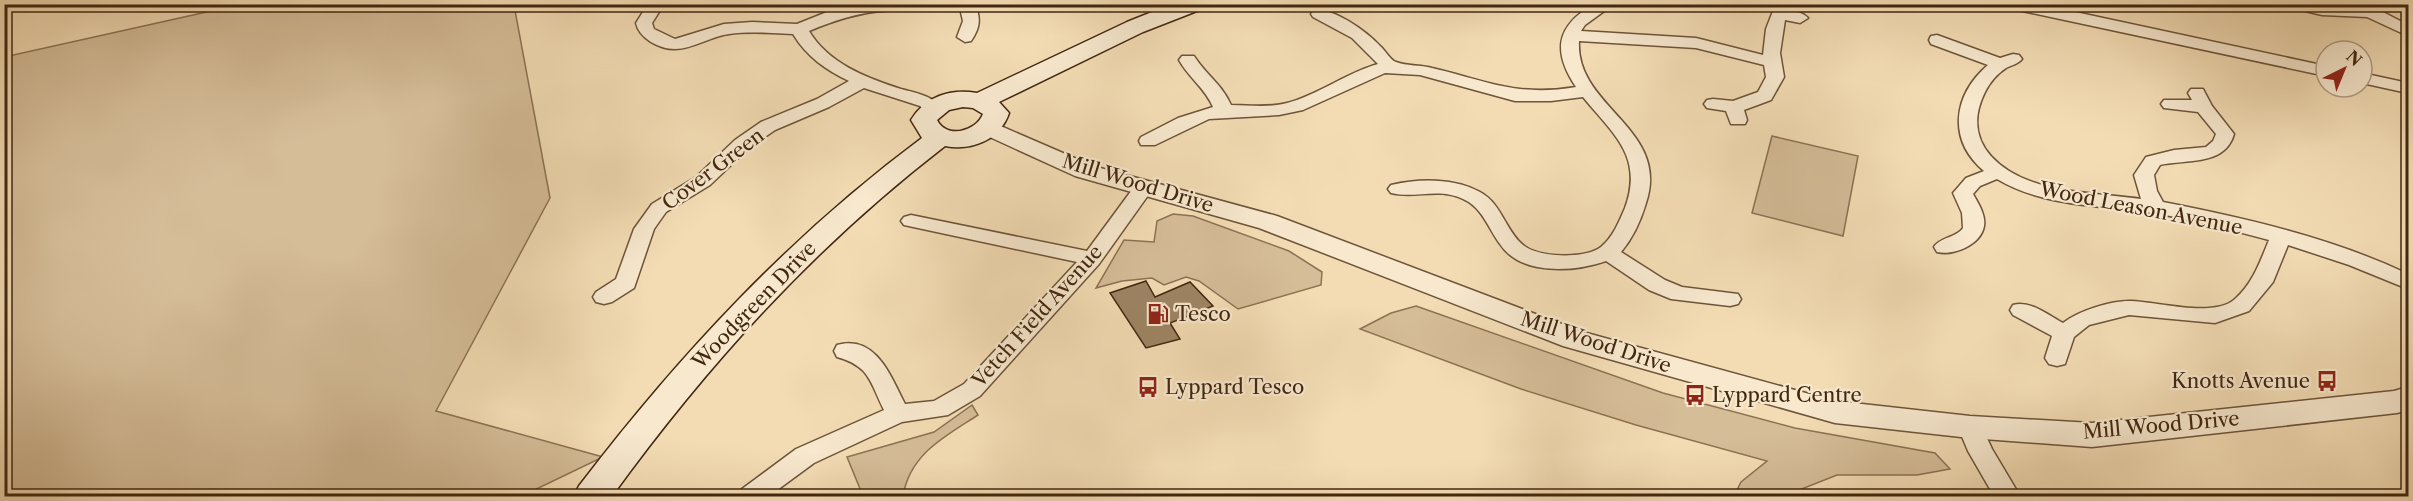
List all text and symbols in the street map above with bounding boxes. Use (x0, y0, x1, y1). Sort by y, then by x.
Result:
north arrow (2314, 39, 2374, 99)
text: N (2342, 46, 2366, 70)
street label: Cover Green (657, 123, 769, 215)
street label: Mill Wood Drive (1059, 149, 1217, 217)
street label: Wood Leason Avenue (2037, 176, 2244, 239)
street label: Woodgreen Drive (686, 236, 821, 374)
street label: Vetch Field Avenue (966, 240, 1107, 393)
fuel station icon: Tesco (1146, 302, 1170, 326)
place label: Tesco (1175, 302, 1231, 326)
street label: Mill Wood Drive (1518, 306, 1674, 378)
place label: Knotts Avenue (2171, 369, 2310, 393)
bus stop icon: Knotts Avenue (2315, 369, 2339, 393)
bus stop icon: Lyppard Tesco (1136, 375, 1160, 399)
place label: Lyppard Tesco (1165, 375, 1304, 399)
bus stop icon: Lyppard Centre (1683, 383, 1707, 407)
place label: Lyppard Centre (1712, 383, 1862, 407)
street label: Mill Wood Drive (2082, 406, 2240, 444)

